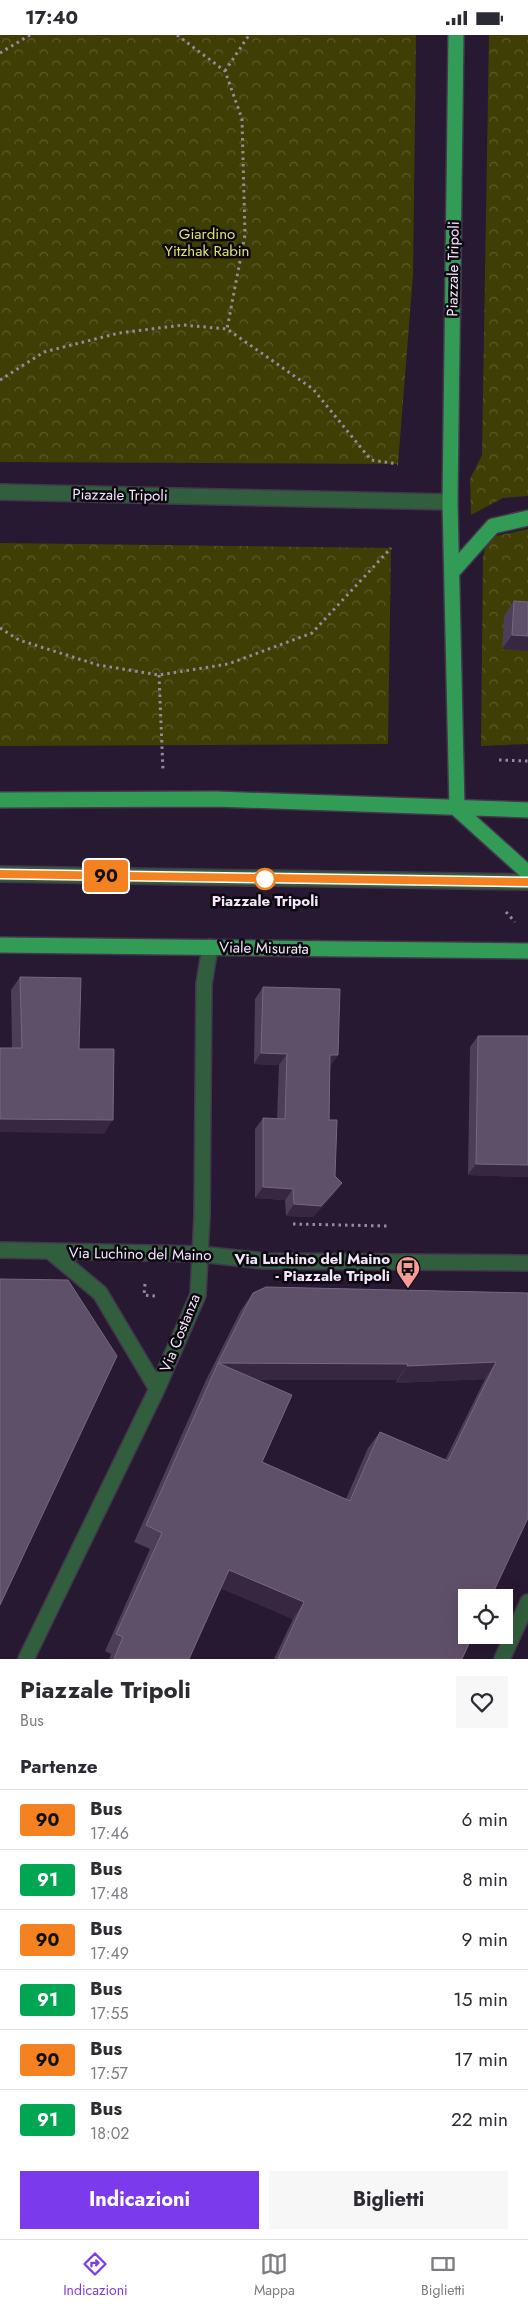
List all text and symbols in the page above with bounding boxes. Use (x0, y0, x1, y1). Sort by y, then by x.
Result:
text: 17:40 (25, 4, 78, 31)
street label: Piazzale Tripoli (441, 221, 465, 317)
park label: Giardino Yitzhak Rabin (165, 223, 249, 262)
street label: Piazzale Tripoli (72, 483, 168, 507)
line badge: 90 (84, 860, 128, 892)
text: 90 (94, 863, 118, 889)
marker: Piazzale Tripoli (254, 868, 276, 890)
place label: Piazzale Tripoli (212, 890, 318, 912)
street label: Viale Misurata (219, 936, 309, 960)
street label: Via Luchino del Maino (68, 1242, 212, 1266)
place label: Via Luchino del Maino - Piazzale Tripoli (233, 1248, 390, 1287)
bus stop icon: Via Luchino del Maino - Piazzale Tripoli (395, 1255, 421, 1289)
street label: Via Costanza (154, 1290, 206, 1376)
map controls (458, 1589, 513, 1644)
button: locate (458, 1589, 513, 1644)
text: Piazzale Tripoli (20, 1672, 191, 1707)
button: heart (456, 1676, 508, 1728)
text: Bus (20, 1709, 44, 1732)
text: Partenze (20, 1753, 98, 1780)
text: Bus (90, 1795, 122, 1822)
text: 6 min (462, 1806, 508, 1833)
text: 90 (36, 1807, 59, 1833)
text: 17:46 (90, 1822, 129, 1845)
text: Bus (90, 1855, 122, 1882)
text: 8 min (462, 1866, 508, 1893)
text: 91 (37, 1867, 58, 1893)
text: 17:48 (90, 1882, 128, 1905)
text: Bus (90, 1915, 122, 1942)
text: 9 min (462, 1926, 508, 1953)
text: 90 (36, 1927, 59, 1953)
text: 17:49 (90, 1942, 129, 1965)
text: Bus (90, 1975, 122, 2002)
text: 15 min (453, 1986, 508, 2013)
text: 91 (37, 1987, 58, 2013)
text: 17:55 (90, 2002, 128, 2025)
text: Bus (90, 2035, 122, 2062)
text: 17 min (454, 2046, 508, 2073)
text: 90 (36, 2047, 59, 2073)
text: 17:57 (90, 2062, 128, 2085)
text: Bus (90, 2095, 122, 2122)
text: 22 min (451, 2106, 508, 2133)
text: 91 (37, 2107, 58, 2133)
text: 18:02 (90, 2122, 129, 2145)
button: Indicazioni (20, 2171, 259, 2229)
button: Biglietti (269, 2171, 508, 2229)
tab: Indicazioni (63, 2250, 128, 2300)
tab: Mappa (254, 2250, 295, 2300)
tab: Biglietti (421, 2250, 465, 2300)

